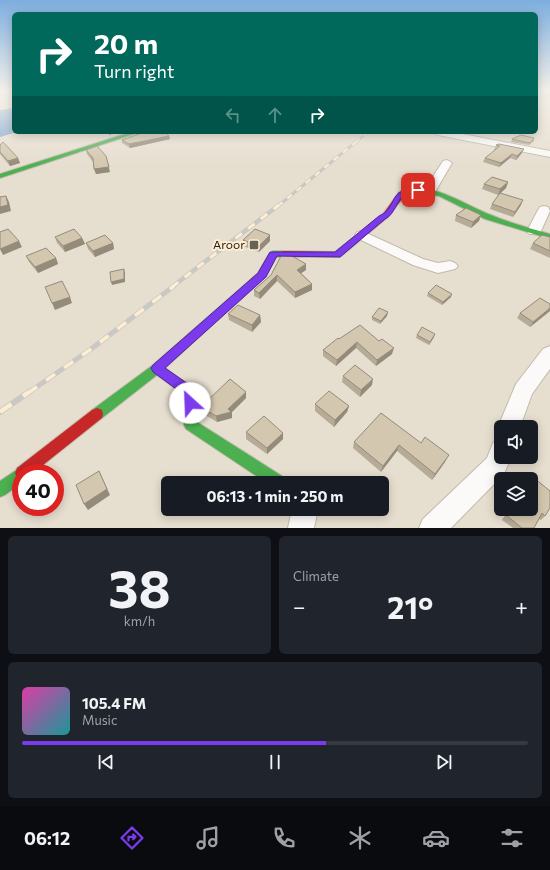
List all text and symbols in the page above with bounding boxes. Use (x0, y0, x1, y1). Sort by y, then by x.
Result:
text: 20 m (94, 26, 158, 60)
icon: right (28, 28, 80, 80)
text: Turn right (94, 60, 174, 82)
icon: left (222, 104, 244, 126)
icon: ahead (264, 104, 286, 126)
icon: right (306, 104, 328, 126)
pin (401, 173, 435, 207)
icon: arrive (407, 179, 429, 201)
place label: Aroor (213, 237, 245, 251)
marker: Aroor (248, 239, 260, 251)
position arrow (169, 382, 211, 424)
map controls (494, 420, 538, 516)
button: sound (494, 420, 538, 464)
speed limit sign: 40 (12, 464, 64, 516)
button: layers (494, 472, 538, 516)
text: 06:13 · 1 min · 250 m (207, 487, 343, 505)
text: 38 (108, 555, 171, 619)
text: Climate (293, 568, 339, 584)
text: 21° (387, 588, 433, 625)
text: − (293, 593, 306, 620)
text: + (515, 593, 528, 620)
text: km/h (124, 613, 155, 629)
text: 105.4 FM (82, 694, 146, 712)
text: Music (82, 712, 117, 728)
icon: previous (95, 751, 117, 773)
icon: pause (264, 751, 286, 773)
icon: next (433, 751, 455, 773)
icon: directions (118, 824, 146, 852)
icon: music (194, 824, 222, 852)
icon: phone (270, 824, 298, 852)
icon: climate (346, 824, 374, 852)
icon: car (422, 824, 450, 852)
icon: filters (498, 824, 526, 852)
text: 06:12 (24, 827, 70, 849)

